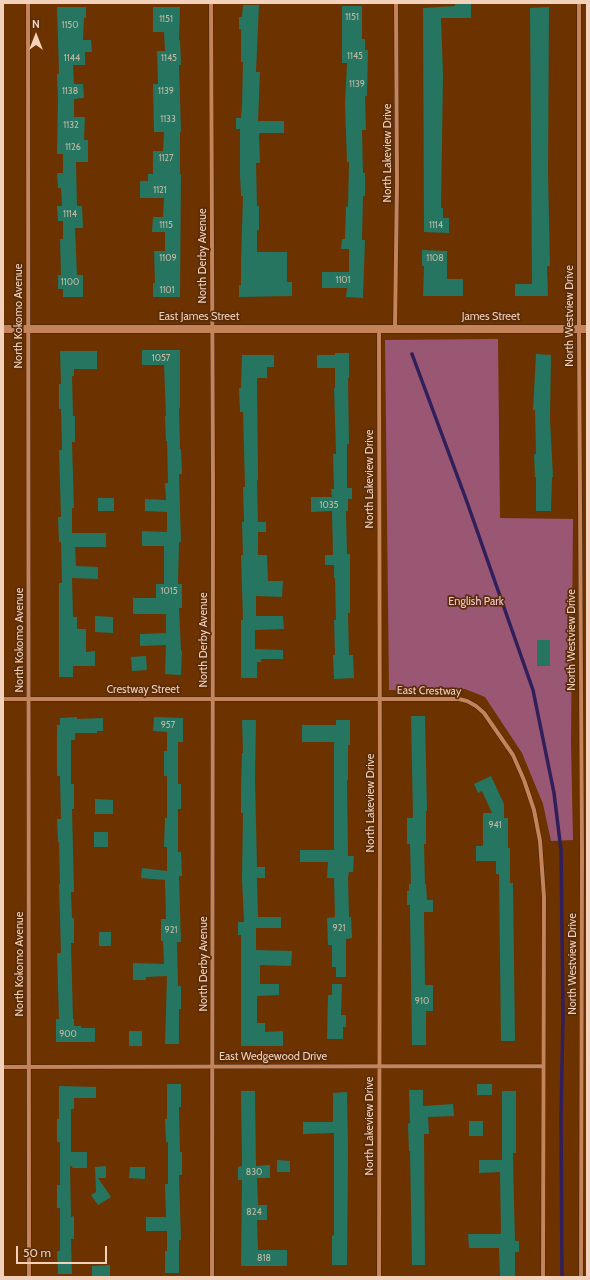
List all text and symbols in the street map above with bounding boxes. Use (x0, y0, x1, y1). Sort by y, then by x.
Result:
house number: 1151 (345, 12, 359, 22)
house number: 1151 (159, 14, 173, 24)
north arrow (16, 16, 56, 56)
text: N (32, 17, 40, 31)
house number: 1150 (61, 20, 79, 30)
house number: 1145 (347, 51, 363, 61)
house number: 1144 (64, 53, 80, 63)
house number: 1145 (161, 53, 177, 63)
house number: 1139 (349, 79, 365, 89)
house number: 1138 (62, 86, 78, 96)
house number: 1139 (158, 86, 174, 96)
street label: North Lakeview Drive (381, 104, 395, 202)
house number: 1133 (160, 114, 176, 124)
house number: 1132 (63, 120, 79, 130)
house number: 1126 (65, 142, 81, 152)
house number: 1127 (158, 153, 174, 163)
house number: 1121 (153, 185, 167, 195)
street label: North Derby Avenue (196, 208, 210, 304)
house number: 1114 (63, 209, 77, 219)
house number: 1115 (159, 220, 173, 230)
house number: 1114 (429, 220, 443, 230)
house number: 1109 (159, 253, 177, 263)
house number: 1108 (426, 253, 444, 263)
street label: North Kokomo Avenue (12, 264, 26, 368)
street label: North Westview Drive (563, 265, 577, 367)
house number: 1101 (335, 275, 351, 285)
house number: 1100 (61, 277, 79, 287)
house number: 1101 (159, 285, 175, 295)
street label: East James Street (159, 310, 239, 324)
street label: James Street (462, 310, 520, 324)
house number: 1057 (152, 353, 170, 363)
street label: North Lakeview Drive (363, 430, 377, 528)
house number: 1035 (320, 500, 338, 510)
house number: 1015 (160, 586, 178, 596)
street label: North Kokomo Avenue (13, 588, 27, 692)
street label: North Westview Drive (565, 589, 579, 691)
street label: North Derby Avenue (197, 592, 211, 688)
park label: English Park (448, 595, 504, 609)
street label: Crestway Street (106, 683, 180, 697)
street label: East Crestway (397, 684, 461, 698)
house number: 957 (161, 720, 175, 730)
street label: North Lakeview Drive (364, 754, 378, 852)
house number: 941 (488, 820, 502, 830)
street label: North Kokomo Avenue (13, 912, 27, 1016)
street label: North Westview Drive (566, 913, 580, 1015)
street label: North Derby Avenue (197, 916, 211, 1012)
house number: 921 (333, 923, 345, 933)
house number: 921 (165, 925, 177, 935)
house number: 910 (415, 996, 429, 1006)
house number: 900 (59, 1029, 77, 1039)
street label: East Wedgewood Drive (219, 1050, 327, 1064)
street label: North Lakeview Drive (363, 1077, 377, 1175)
house number: 830 (246, 1167, 262, 1177)
house number: 824 (246, 1207, 262, 1217)
scale bar (18, 1238, 109, 1264)
text: 50 m (23, 1245, 51, 1260)
house number: 818 (257, 1253, 271, 1263)

